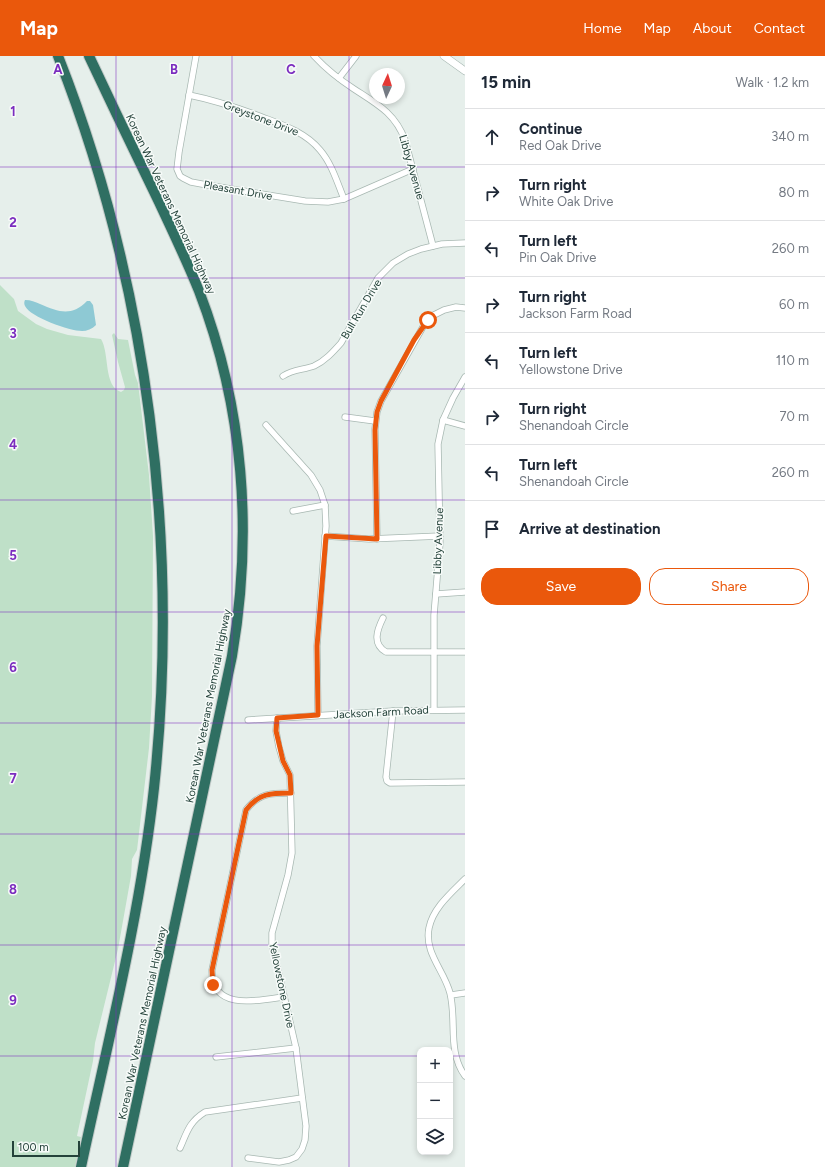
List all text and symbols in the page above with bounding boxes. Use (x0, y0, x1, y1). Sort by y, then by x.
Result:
text: Map (20, 17, 58, 40)
text: Home (583, 20, 622, 37)
text: Map (644, 20, 671, 37)
text: About (693, 20, 732, 37)
text: Contact (754, 20, 805, 37)
text: A (53, 62, 63, 77)
text: B (170, 62, 178, 77)
text: C (286, 62, 296, 77)
north arrow (369, 68, 405, 104)
text: 15 min (481, 72, 531, 92)
text: Walk · 1.2 km (736, 75, 809, 90)
street label: Greystone Drive (221, 98, 300, 139)
text: 1 (10, 104, 16, 119)
street label: Korean War Veterans Memorial Highway (123, 112, 218, 297)
text: Continue (519, 120, 582, 138)
icon: ahead (481, 126, 503, 148)
text: 340 m (771, 129, 809, 144)
street label: Libby Avenue (396, 133, 427, 201)
text: Red Oak Drive (519, 138, 601, 153)
text: Turn right (519, 176, 587, 194)
street label: Pleasant Drive (203, 178, 273, 203)
icon: right (481, 182, 503, 204)
text: 80 m (778, 185, 809, 200)
text: White Oak Drive (519, 194, 613, 209)
text: 2 (9, 215, 17, 230)
text: Turn left (519, 232, 577, 250)
icon: left (481, 238, 503, 260)
text: 260 m (772, 241, 809, 256)
text: Pin Oak Drive (519, 250, 596, 265)
street label: Bull Run Drive (338, 277, 384, 342)
text: Turn right (519, 288, 587, 306)
icon: right (481, 294, 503, 316)
text: 60 m (779, 297, 809, 312)
text: Jackson Farm Road (519, 306, 632, 321)
route start (419, 311, 437, 329)
text: 3 (9, 326, 17, 341)
text: Turn left (519, 344, 577, 362)
icon: left (481, 350, 503, 372)
text: 110 m (776, 353, 809, 368)
text: Yellowstone Drive (519, 362, 623, 377)
text: Turn right (519, 400, 587, 418)
icon: right (481, 406, 503, 428)
text: 70 m (779, 409, 809, 424)
text: Shenandoah Circle (519, 418, 629, 433)
text: 4 (9, 437, 17, 452)
text: Turn left (519, 456, 577, 474)
icon: left (481, 462, 503, 484)
text: 260 m (772, 465, 809, 480)
text: Shenandoah Circle (519, 474, 629, 489)
street label: Libby Avenue (431, 507, 446, 575)
icon: arrive (481, 518, 503, 540)
text: Arrive at destination (519, 520, 660, 538)
text: 5 (9, 548, 17, 563)
button: Save (481, 568, 641, 605)
button: Share (649, 568, 809, 605)
street label: Korean War Veterans Memorial Highway (183, 608, 234, 804)
text: 6 (9, 660, 17, 675)
street label: Jackson Farm Road (333, 704, 429, 721)
text: 7 (9, 771, 17, 786)
text: 8 (9, 882, 17, 897)
street label: Korean War Veterans Memorial Highway (116, 925, 169, 1121)
street label: Yellowstone Drive (266, 941, 297, 1029)
route end (204, 976, 222, 994)
text: 9 (9, 993, 17, 1008)
map controls (417, 1047, 453, 1155)
button: + (417, 1047, 453, 1083)
button: − (417, 1083, 453, 1119)
button: layers (417, 1119, 453, 1155)
scale bar (12, 1139, 80, 1158)
text: 100 m (18, 1141, 49, 1154)

